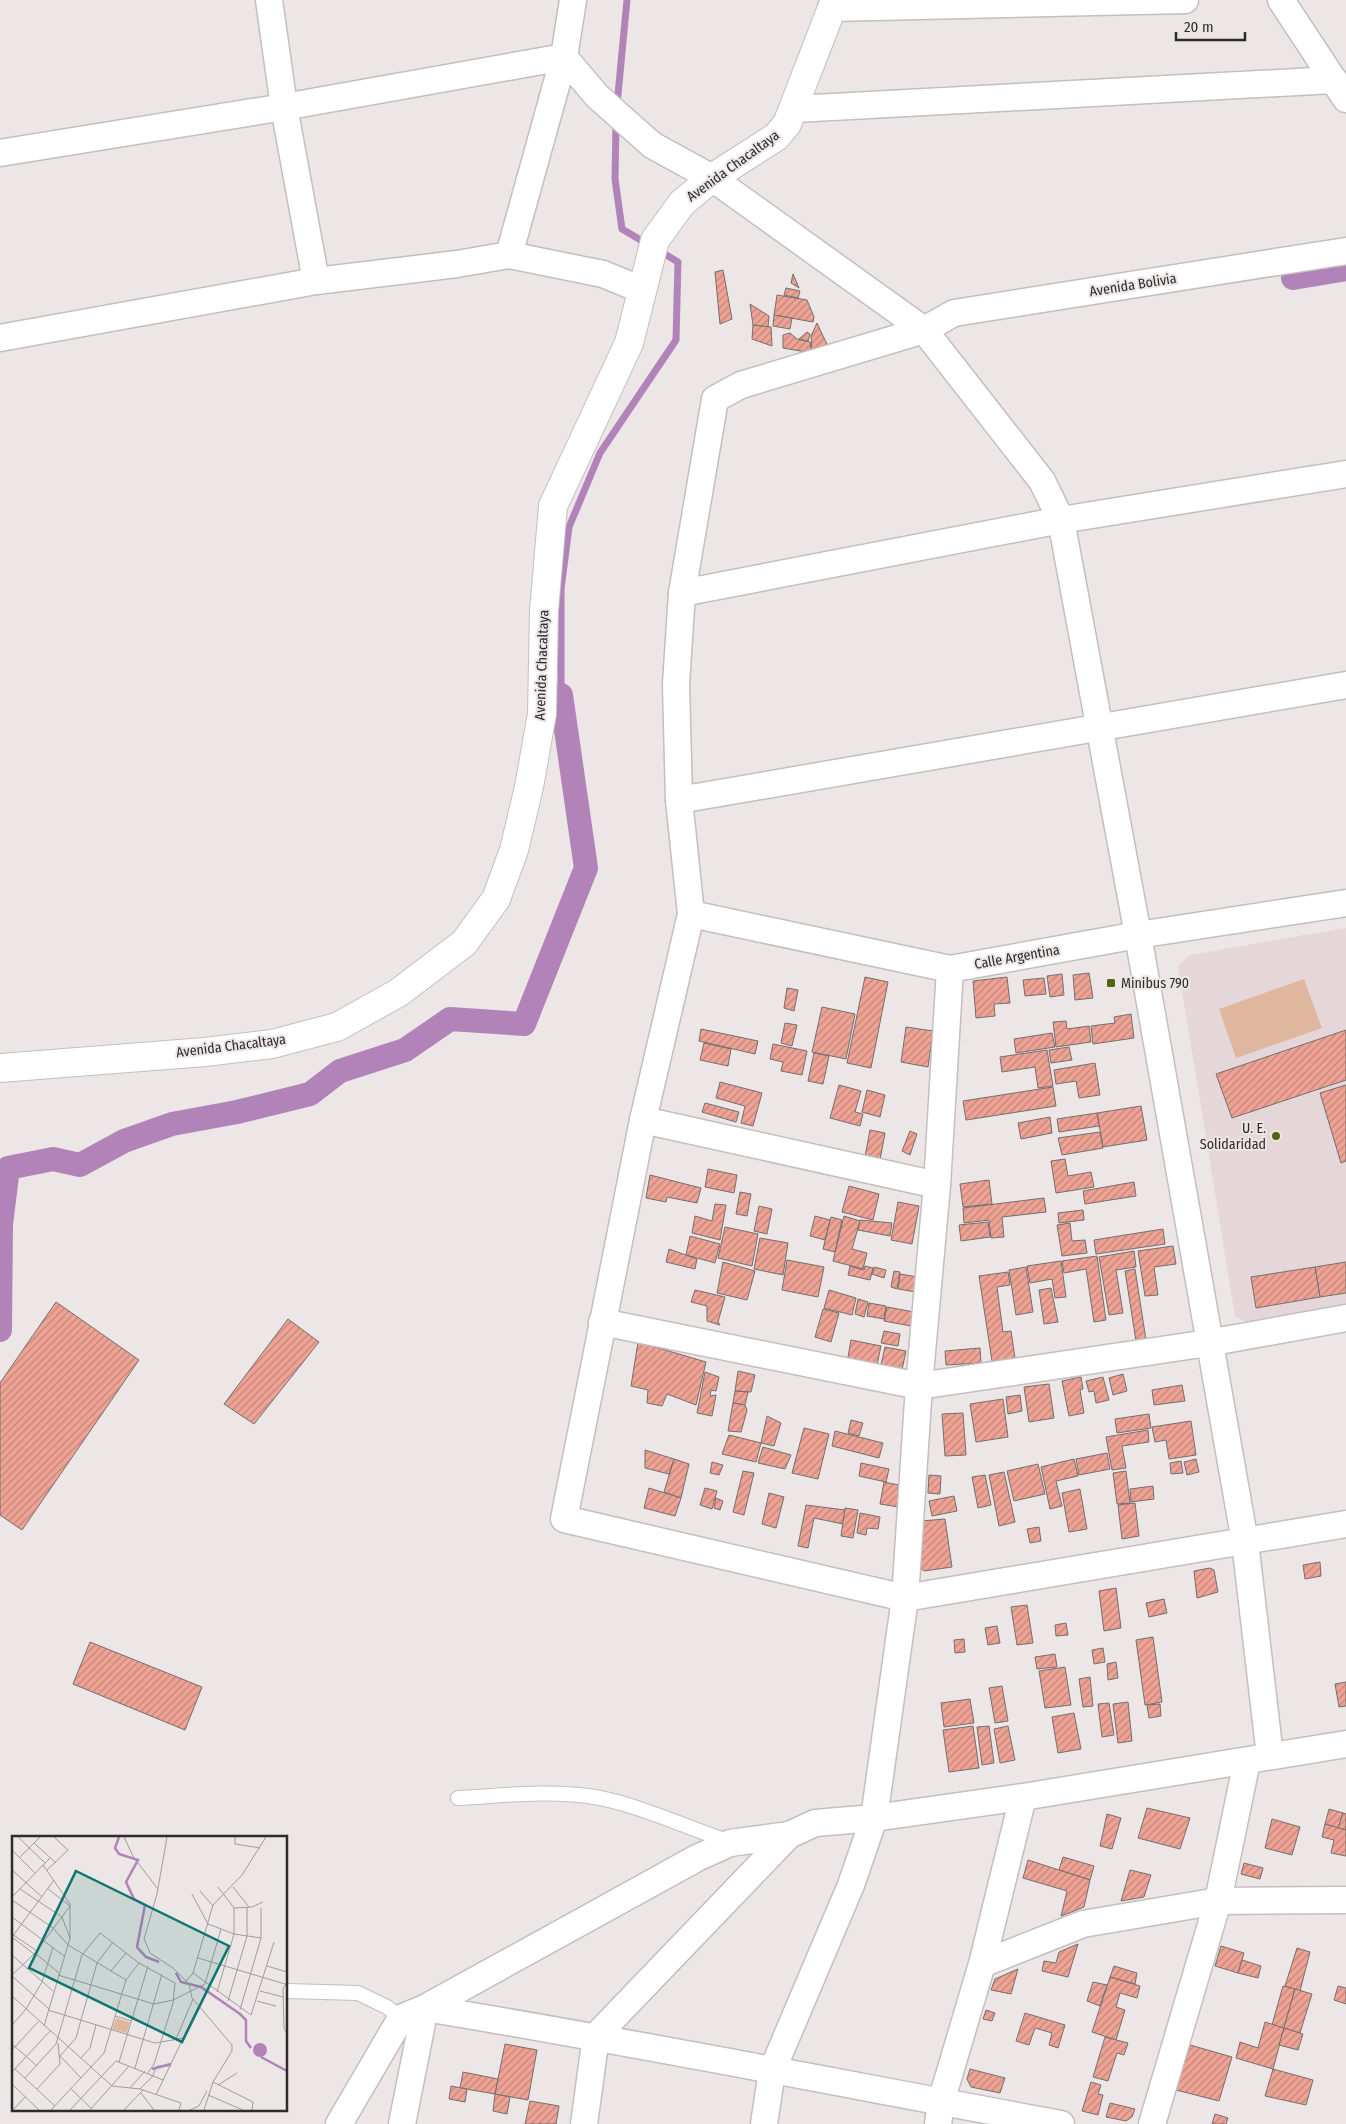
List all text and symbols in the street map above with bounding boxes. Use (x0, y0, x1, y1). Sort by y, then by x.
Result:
scale bar (1176, 10, 1245, 42)
text: 20 m (1184, 18, 1214, 36)
street label: Avenida Chacaltaya (683, 127, 783, 205)
street label: Avenida Bolivia (1088, 270, 1178, 300)
street label: Avenida Chacaltaya (532, 609, 552, 721)
street label: Calle Argentina (973, 941, 1061, 973)
place label: Minibus 790 (1121, 975, 1189, 992)
marker: Minibus 790 (1105, 977, 1117, 989)
street label: Avenida Chacaltaya (175, 1031, 287, 1061)
place label: U. E. Solidaridad (1200, 1120, 1266, 1153)
marker: U. E. Solidaridad (1270, 1130, 1282, 1142)
inset map (12, 1836, 288, 2112)

